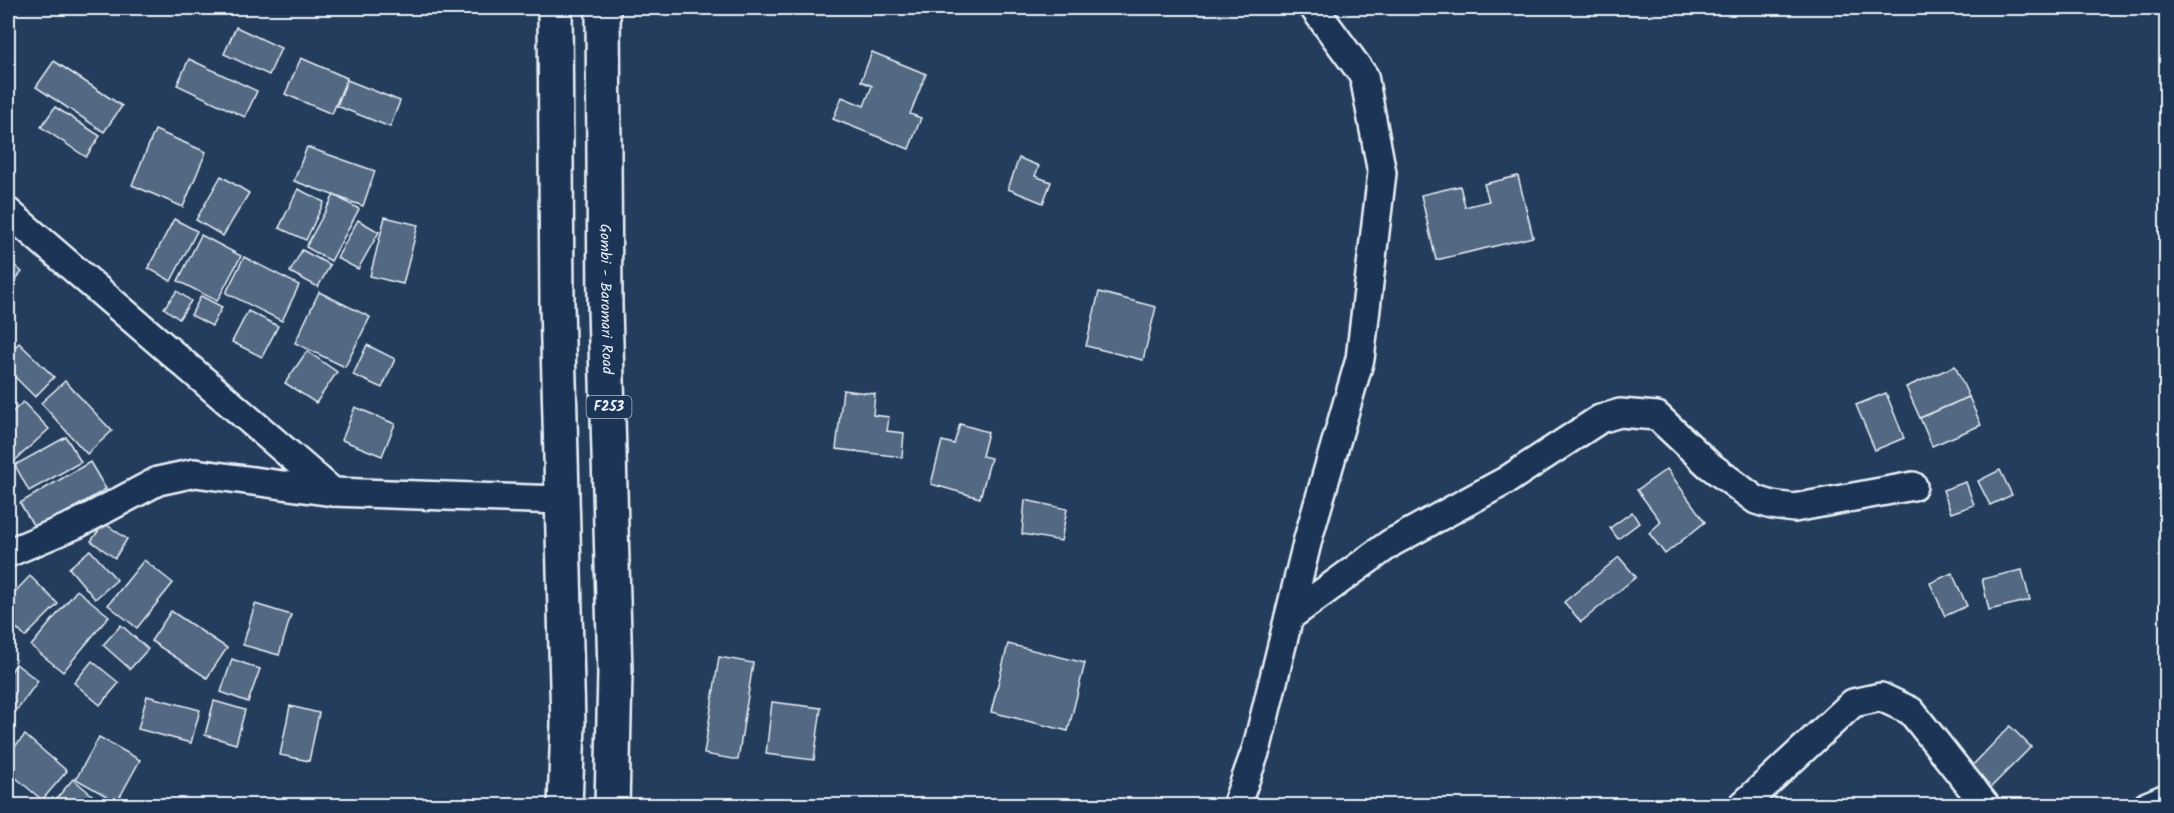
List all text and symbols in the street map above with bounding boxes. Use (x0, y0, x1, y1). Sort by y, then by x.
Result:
street label: Gombi - Baromari Road (592, 224, 619, 375)
road number: F253 (586, 396, 632, 418)

